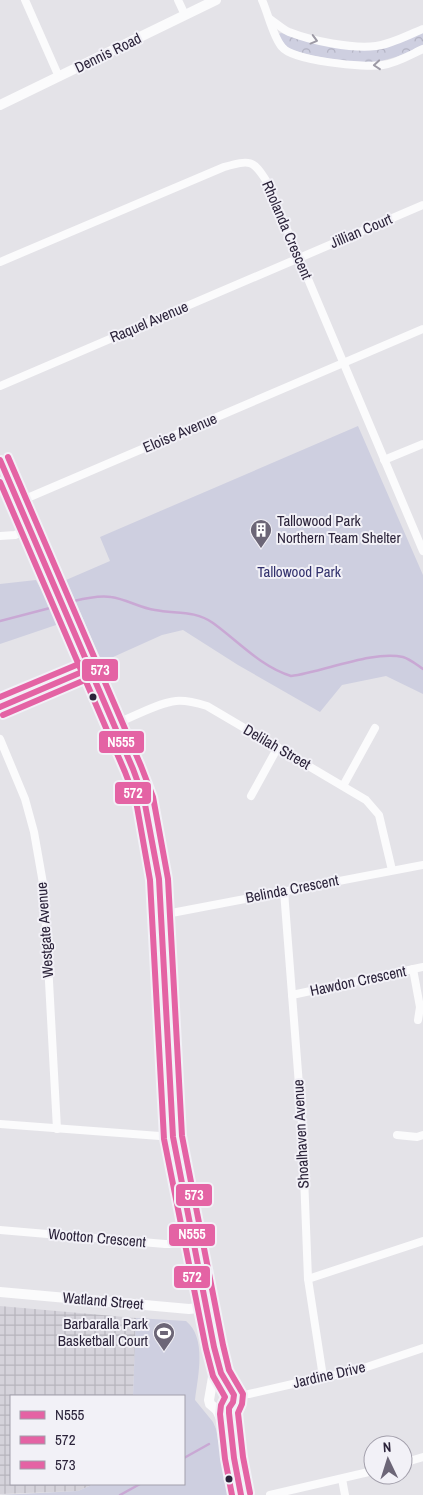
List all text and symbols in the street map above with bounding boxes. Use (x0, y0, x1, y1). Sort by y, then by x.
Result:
street label: Dennis Road (71, 27, 145, 78)
one-way arrow (309, 34, 317, 44)
one-way arrow (373, 59, 381, 70)
street label: Rholanda Crescent (257, 177, 318, 283)
street label: Jillian Court (326, 208, 396, 253)
street label: Raquel Avenue (106, 296, 191, 347)
street label: Eloise Avenue (140, 407, 220, 458)
place label: Tallowood Park Northern Team Shelter (277, 510, 401, 548)
building icon: Tallowood Park Northern Team Shelter (249, 518, 273, 549)
park label: Tallowood Park (257, 561, 342, 582)
line badge: 573 (81, 658, 119, 682)
text: 573 (90, 661, 110, 679)
unlabelled marker (88, 692, 98, 702)
street label: Delilah Street (240, 719, 315, 775)
line badge: N555 (98, 730, 145, 754)
text: N555 (107, 733, 135, 751)
line badge: 572 (114, 781, 152, 805)
text: 572 (123, 784, 143, 802)
street label: Belinda Crescent (244, 869, 341, 908)
street label: Westgate Avenue (31, 881, 58, 979)
street label: Hawdon Crescent (308, 960, 408, 1001)
street label: Shoalhaven Avenue (287, 1079, 314, 1189)
line badge: 573 (175, 1183, 213, 1207)
text: 573 (184, 1186, 204, 1204)
street label: Wootton Crescent (47, 1223, 147, 1252)
line badge: N555 (168, 1223, 216, 1247)
text: N555 (178, 1225, 206, 1243)
line badge: 572 (173, 1265, 211, 1289)
text: 572 (182, 1268, 202, 1286)
street label: Watland Street (62, 1287, 145, 1315)
place label: Barbaralla Park Basketball Court (58, 1313, 149, 1351)
sports icon: Barbaralla Park Basketball Court (152, 1321, 176, 1352)
street label: Jardine Drive (291, 1356, 367, 1393)
legend (10, 1395, 185, 1485)
text: N555 (55, 1404, 85, 1425)
text: 572 (55, 1429, 76, 1450)
north arrow (363, 1435, 413, 1485)
text: N (382, 1438, 392, 1456)
text: 573 (55, 1454, 76, 1475)
unlabelled marker (224, 1474, 234, 1484)

